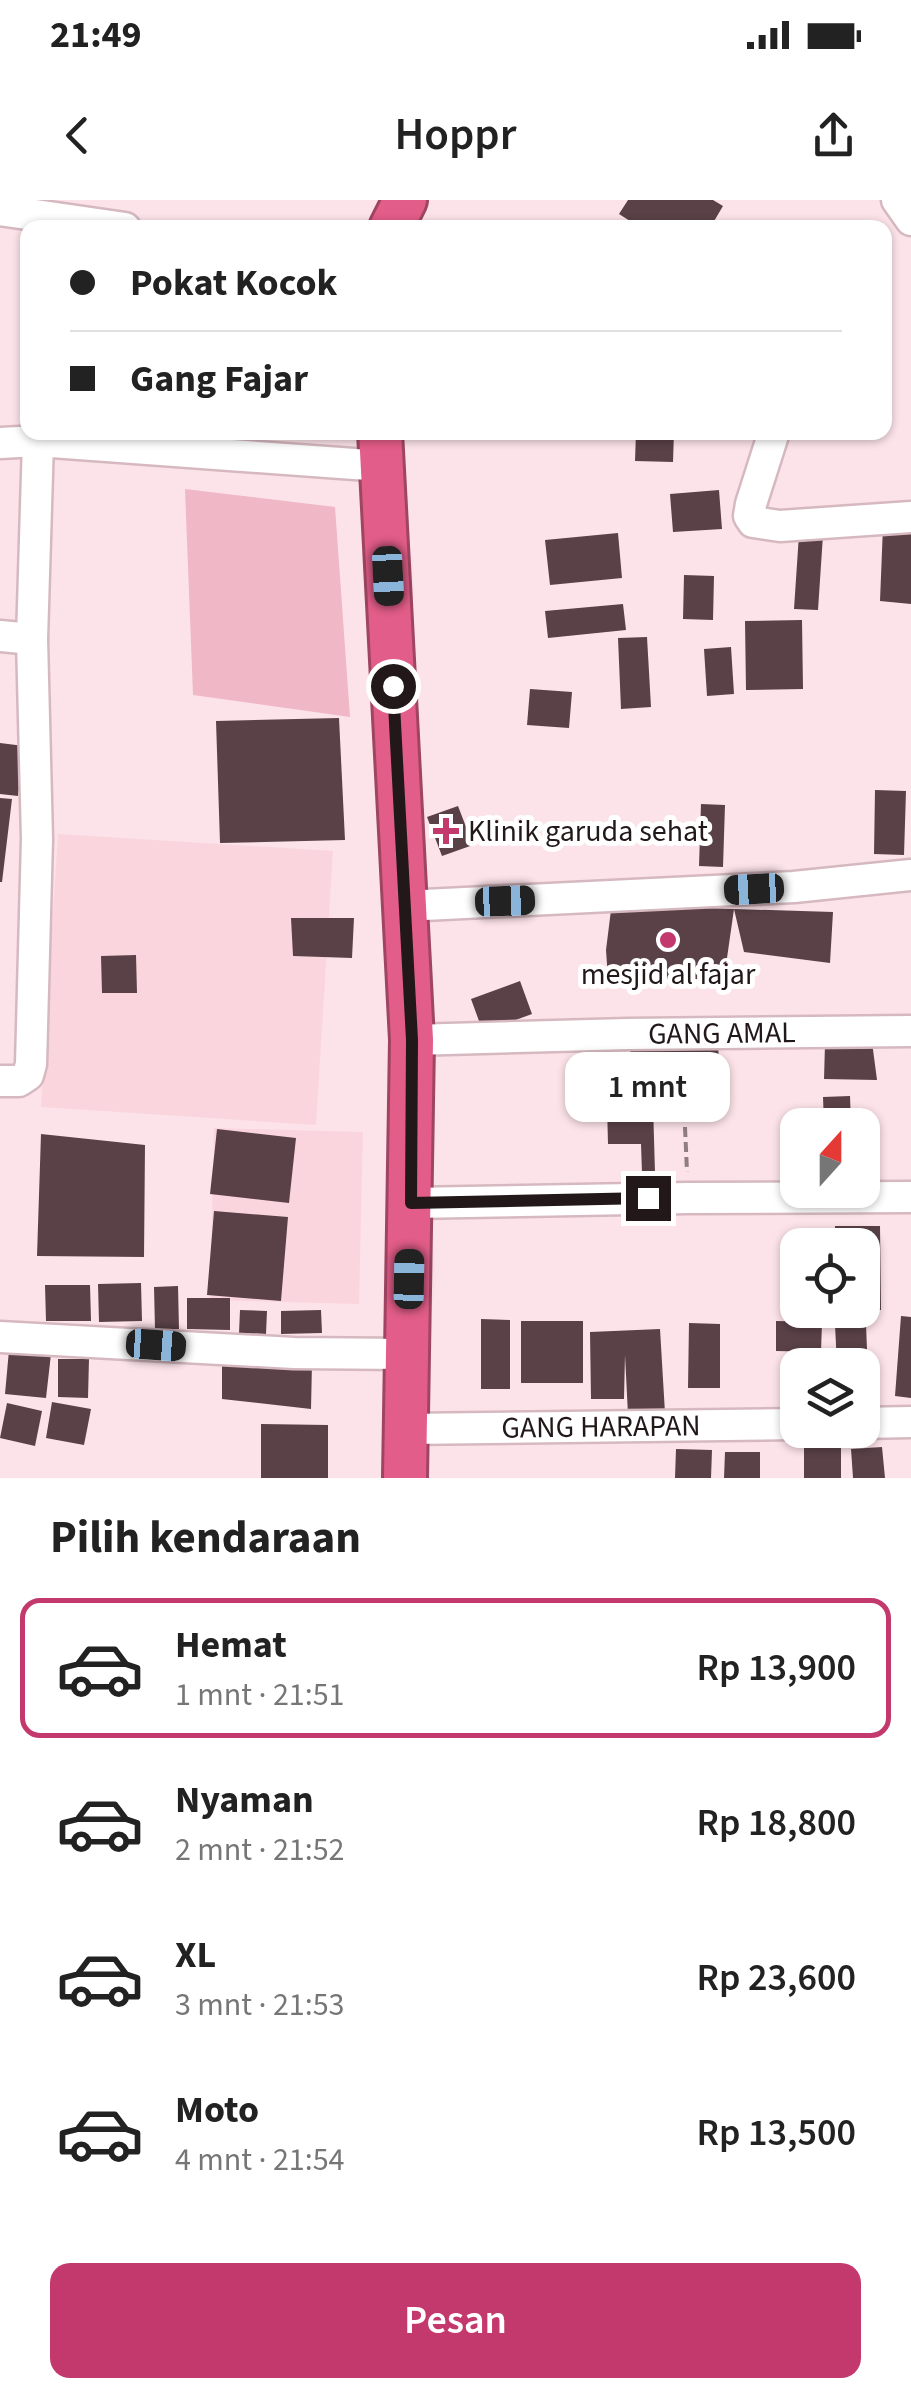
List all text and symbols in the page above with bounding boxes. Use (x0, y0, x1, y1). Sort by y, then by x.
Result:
text: 21:49 (50, 8, 142, 62)
text: Hoppr (394, 103, 517, 167)
icon: back (50, 108, 105, 163)
icon: share (806, 108, 861, 163)
text: Pokat Kocok (130, 256, 337, 310)
text: Gang Fajar (130, 352, 308, 406)
car (371, 545, 405, 607)
route start (371, 664, 416, 709)
place label: Klinik garuda sehat (468, 810, 708, 853)
marker: Klinik garuda sehat (433, 818, 459, 844)
car (723, 872, 785, 906)
car (474, 885, 536, 917)
marker: mesjid al fajar (657, 929, 679, 951)
place label: mesjid al fajar (581, 953, 756, 996)
street label: GANG AMAL (648, 1011, 796, 1056)
callout: 1 mnt (566, 1053, 730, 1123)
text: 1 mnt (608, 1064, 687, 1110)
north arrow (780, 1108, 880, 1208)
map controls (780, 1108, 880, 1448)
route end (626, 1176, 671, 1221)
button: locate (780, 1228, 880, 1328)
car (393, 1249, 425, 1309)
car (125, 1328, 187, 1362)
button: layers (780, 1348, 880, 1448)
street label: GANG HARAPAN (501, 1404, 701, 1450)
text: Pilih kendaraan (50, 1506, 361, 1570)
text: Hemat (175, 1618, 287, 1672)
icon: car (55, 1623, 145, 1713)
text: Rp 13,900 (697, 1641, 856, 1695)
text: 1 mnt · 21:51 (175, 1672, 345, 1718)
text: Nyaman (175, 1773, 314, 1827)
icon: car (55, 1778, 145, 1868)
text: Rp 18,800 (697, 1796, 856, 1850)
text: 2 mnt · 21:52 (175, 1827, 345, 1873)
text: XL (175, 1928, 216, 1982)
icon: car (55, 1933, 145, 2023)
text: Rp 23,600 (697, 1951, 856, 2005)
text: 3 mnt · 21:53 (175, 1982, 345, 2028)
text: Moto (175, 2083, 259, 2137)
icon: car (55, 2088, 145, 2178)
text: Rp 13,500 (697, 2106, 856, 2160)
text: 4 mnt · 21:54 (175, 2137, 345, 2183)
button: Pesan (50, 2263, 861, 2378)

